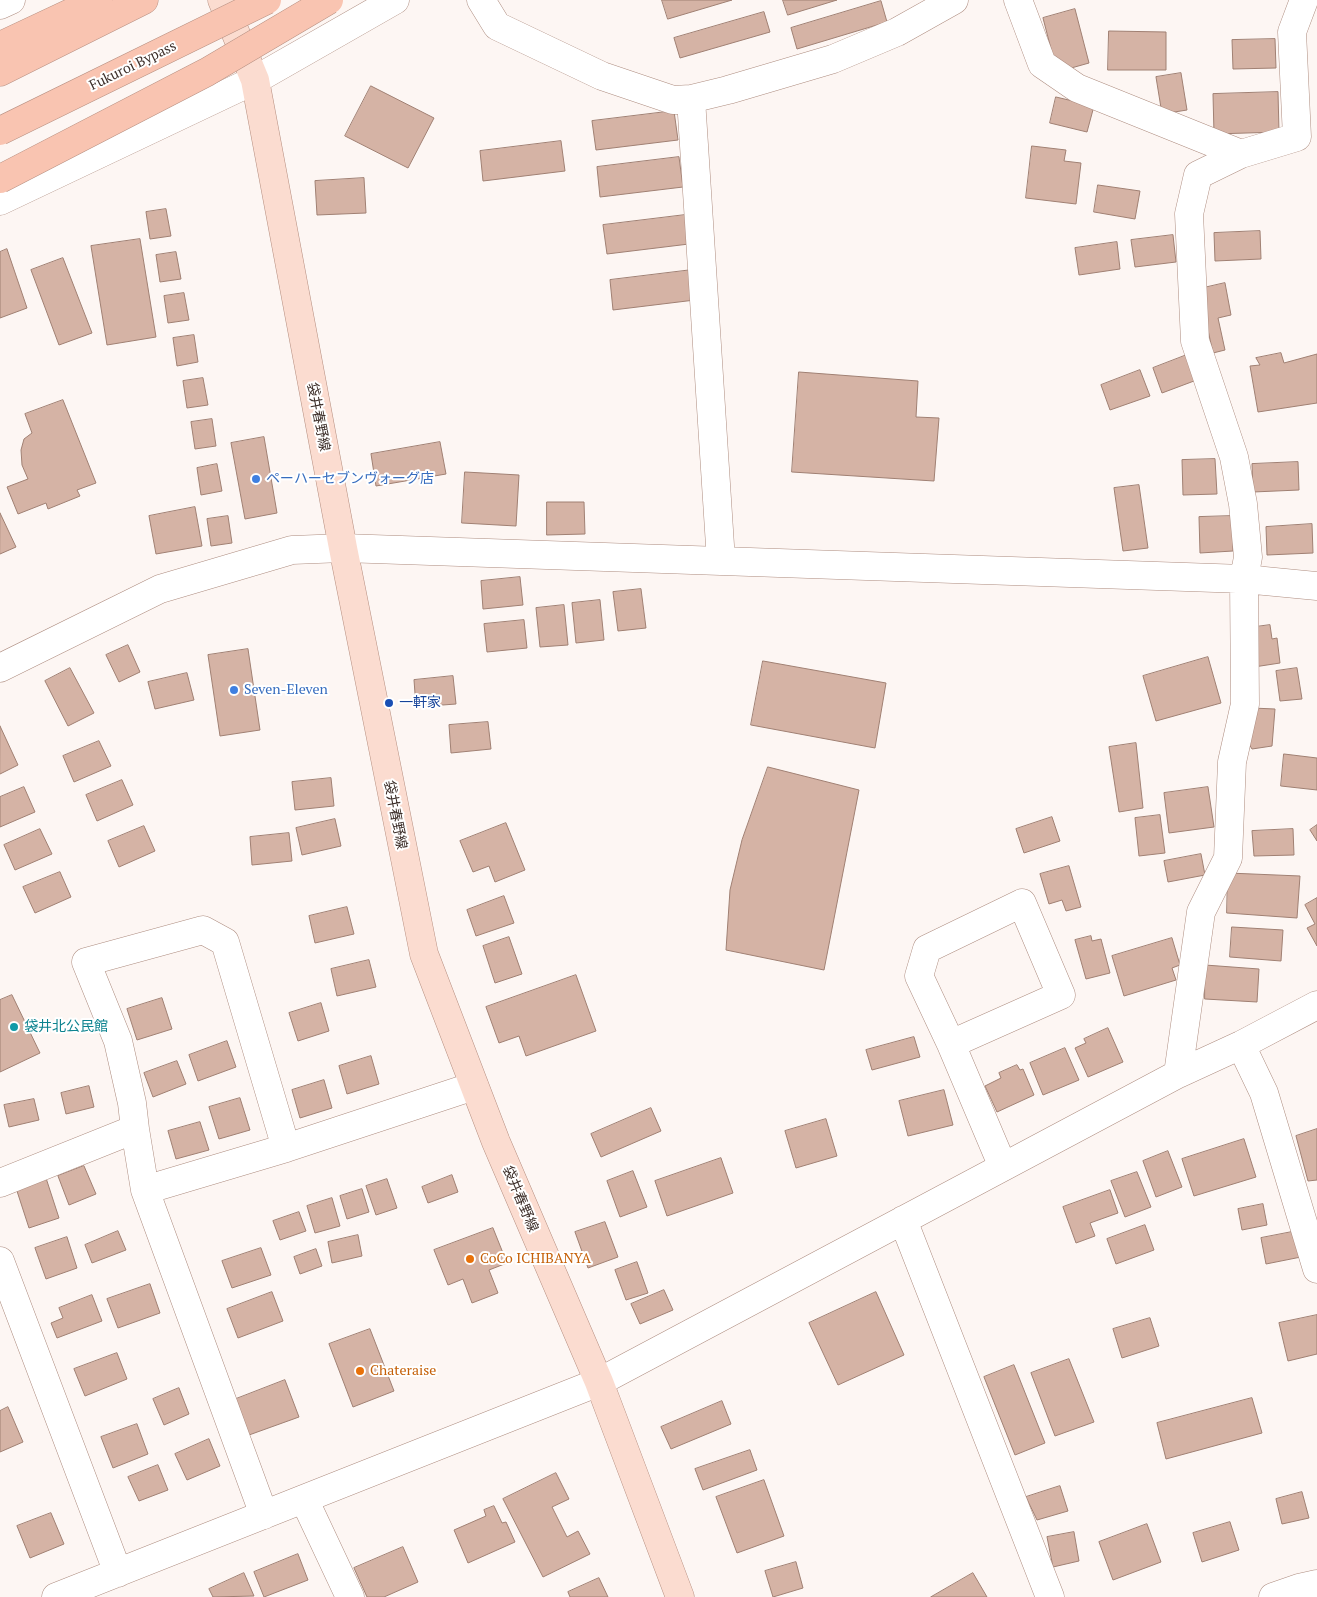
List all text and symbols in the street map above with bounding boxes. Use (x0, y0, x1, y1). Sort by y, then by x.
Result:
street label: Fukuroi Bypass (87, 38, 179, 94)
street label: 袋井春野線 (303, 381, 333, 453)
place label: ペーハーセブンヴォーグ店 (266, 471, 434, 487)
marker: ペーハーセブンヴォーグ店 (250, 473, 262, 485)
place label: Seven-Eleven (244, 682, 328, 698)
marker: Seven-Eleven (228, 684, 240, 696)
place label: 一軒家 (399, 695, 441, 711)
marker: 一軒家 (383, 697, 395, 709)
street label: 袋井春野線 (380, 779, 410, 851)
place label: 袋井北公民館 (24, 1019, 108, 1035)
marker: 袋井北公民館 (8, 1021, 20, 1033)
street label: 袋井春野線 (499, 1164, 541, 1234)
place label: CoCo ICHIBANYA (480, 1251, 591, 1267)
marker: CoCo ICHIBANYA (464, 1253, 476, 1265)
place label: Chateraise (370, 1363, 436, 1379)
marker: Chateraise (354, 1365, 366, 1377)

